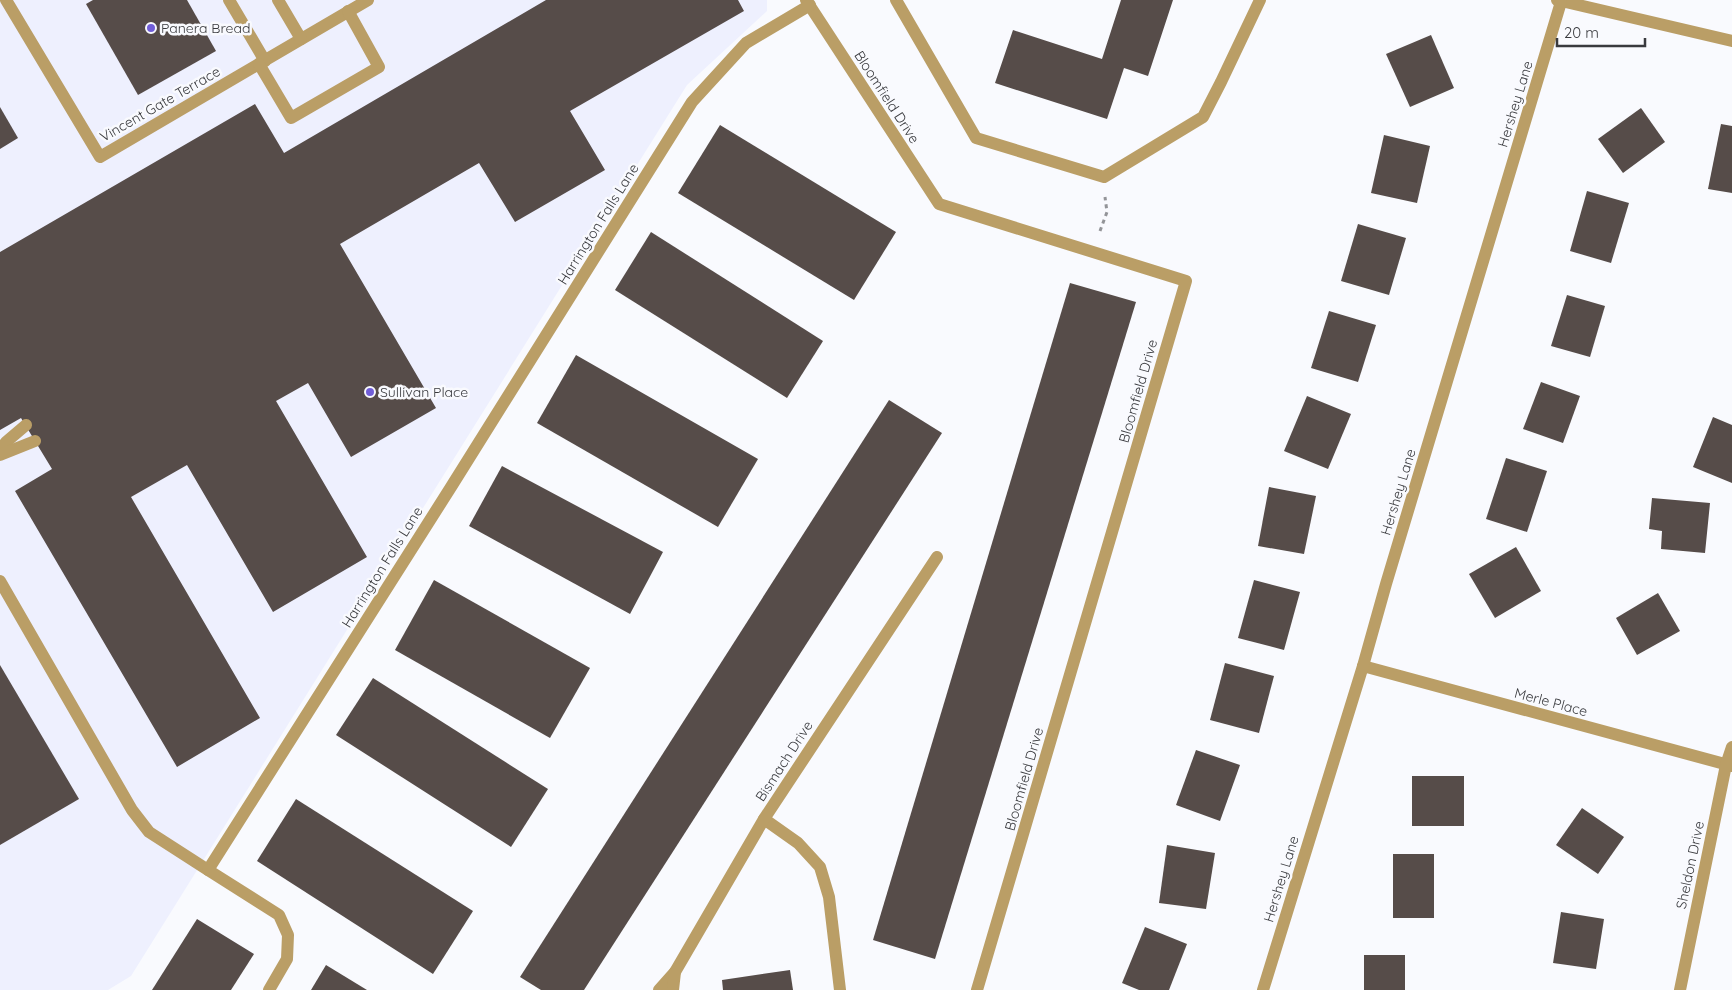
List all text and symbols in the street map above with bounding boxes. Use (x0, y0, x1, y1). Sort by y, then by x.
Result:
scale bar (1557, 15, 1644, 47)
place label: Panera Bread (161, 19, 250, 37)
marker: Panera Bread (145, 22, 157, 34)
text: 20 m (1564, 23, 1599, 42)
street label: Bloomfield Drive (850, 47, 924, 147)
street label: Hershey Lane (1493, 59, 1537, 149)
street label: Vincent Gate Terrace (97, 62, 223, 146)
street label: Harrington Falls Lane (554, 160, 643, 288)
street label: Bloomfield Drive (1115, 337, 1161, 445)
place label: Sullivan Place (380, 383, 468, 401)
marker: Sullivan Place (364, 386, 376, 398)
street label: Hershey Lane (1376, 447, 1420, 537)
street label: Harrington Falls Lane (338, 503, 427, 631)
street label: Merle Place (1512, 684, 1590, 720)
street label: Bismach Drive (751, 717, 817, 805)
street label: Bloomfield Drive (1001, 725, 1047, 833)
street label: Sheldon Drive (1672, 819, 1708, 911)
street label: Hershey Lane (1259, 834, 1303, 924)

